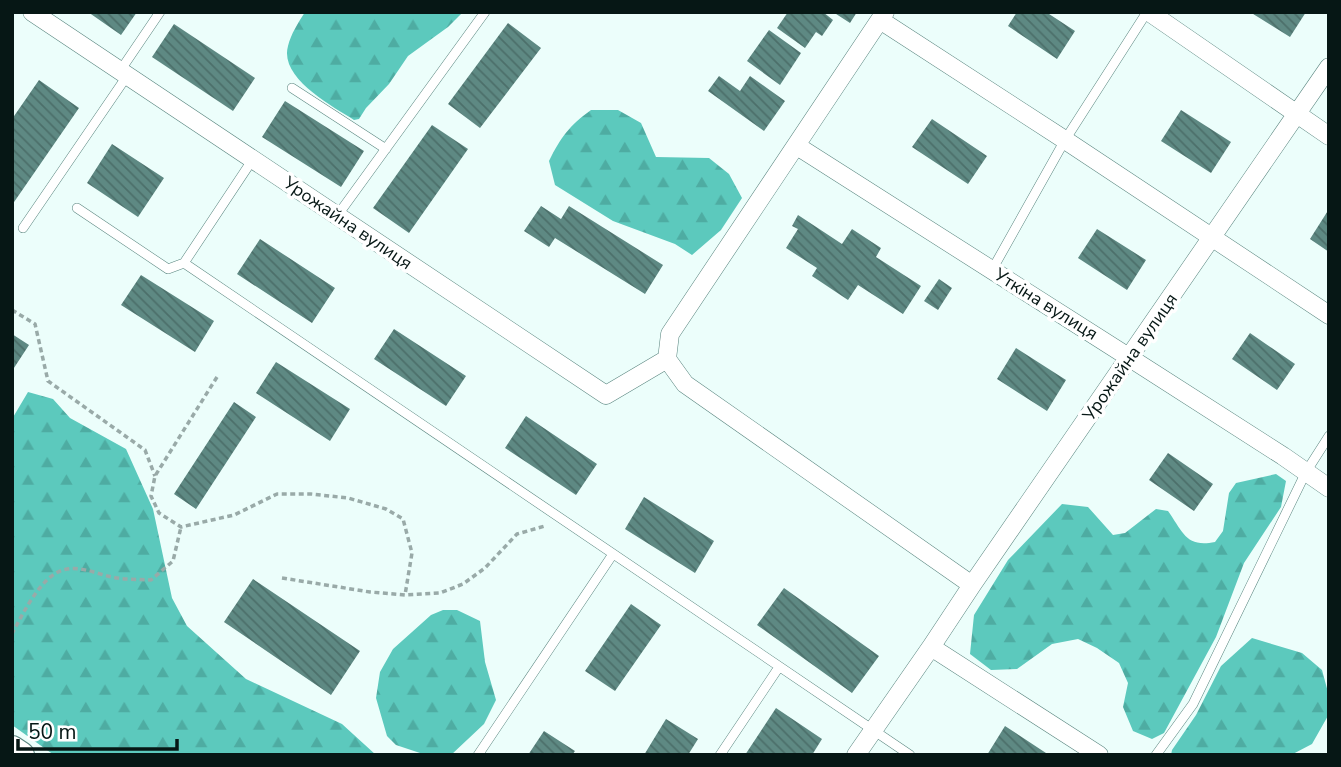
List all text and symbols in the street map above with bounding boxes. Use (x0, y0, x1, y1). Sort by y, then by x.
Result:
street label: Урожайна вулиця (278, 170, 417, 275)
street label: Уткiна вулиця (989, 262, 1102, 345)
street label: Урожайна вулиця (1076, 288, 1183, 426)
scale bar (18, 708, 177, 752)
text: 50 m (28, 718, 77, 746)

